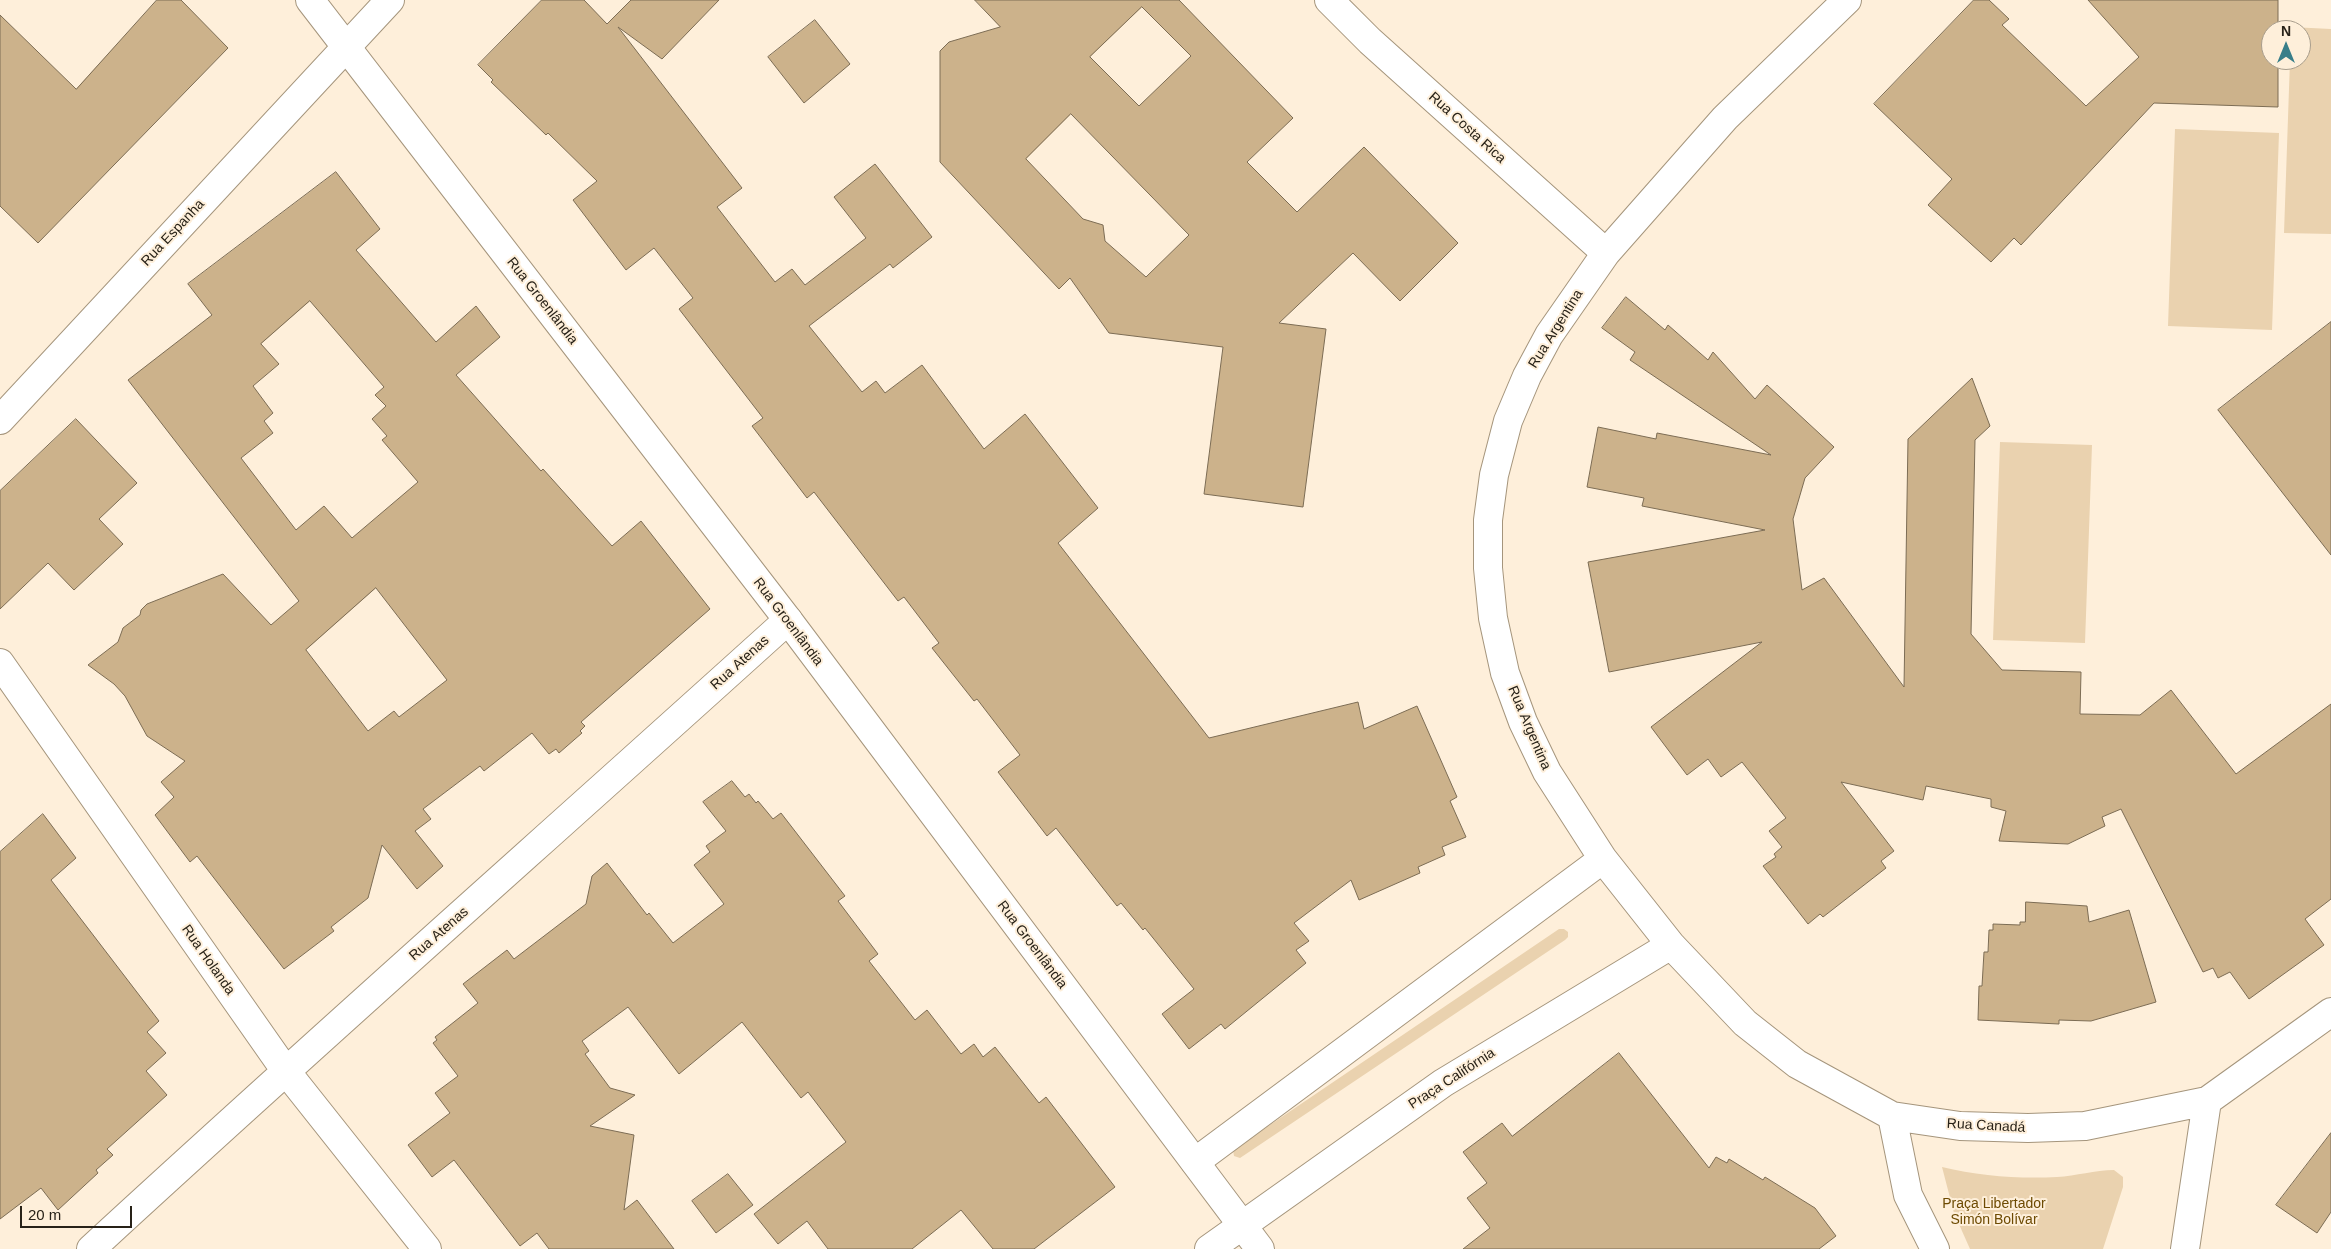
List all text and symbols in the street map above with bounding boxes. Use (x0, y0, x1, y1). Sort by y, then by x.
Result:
north arrow (2261, 20, 2311, 70)
text: N (2281, 23, 2291, 39)
street label: Rua Costa Rica (1425, 89, 1509, 167)
street label: Rua Espanha (138, 196, 208, 270)
street label: Rua Groenlândia (503, 254, 581, 348)
street label: Rua Argentina (1525, 287, 1587, 371)
street label: Rua Groenlândia (749, 575, 827, 669)
street label: Rua Atenas (707, 632, 773, 694)
street label: Rua Argentina (1504, 684, 1554, 772)
street label: Rua Groenlândia (993, 898, 1071, 992)
street label: Rua Atenas (406, 904, 472, 964)
street label: Rua Holanda (178, 922, 238, 998)
street label: Praça Califórnia (1406, 1045, 1498, 1113)
street label: Rua Canadá (1946, 1116, 2026, 1136)
scale bar (22, 1196, 135, 1228)
park label: Praça Libertador Simón Bolívar (1942, 1196, 2046, 1228)
text: 20 m (28, 1206, 61, 1223)

